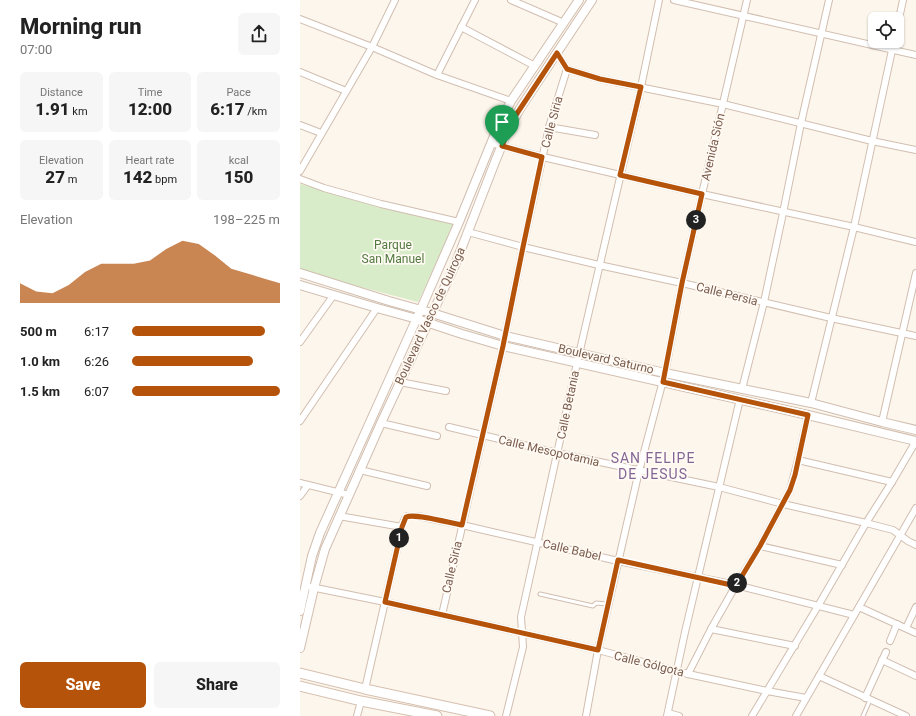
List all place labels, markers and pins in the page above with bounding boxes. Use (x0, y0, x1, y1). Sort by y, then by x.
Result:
pin (485, 105, 519, 146)
pin: 3 (686, 210, 706, 230)
pin: 1 (389, 528, 409, 548)
pin: 2 (727, 573, 747, 593)

